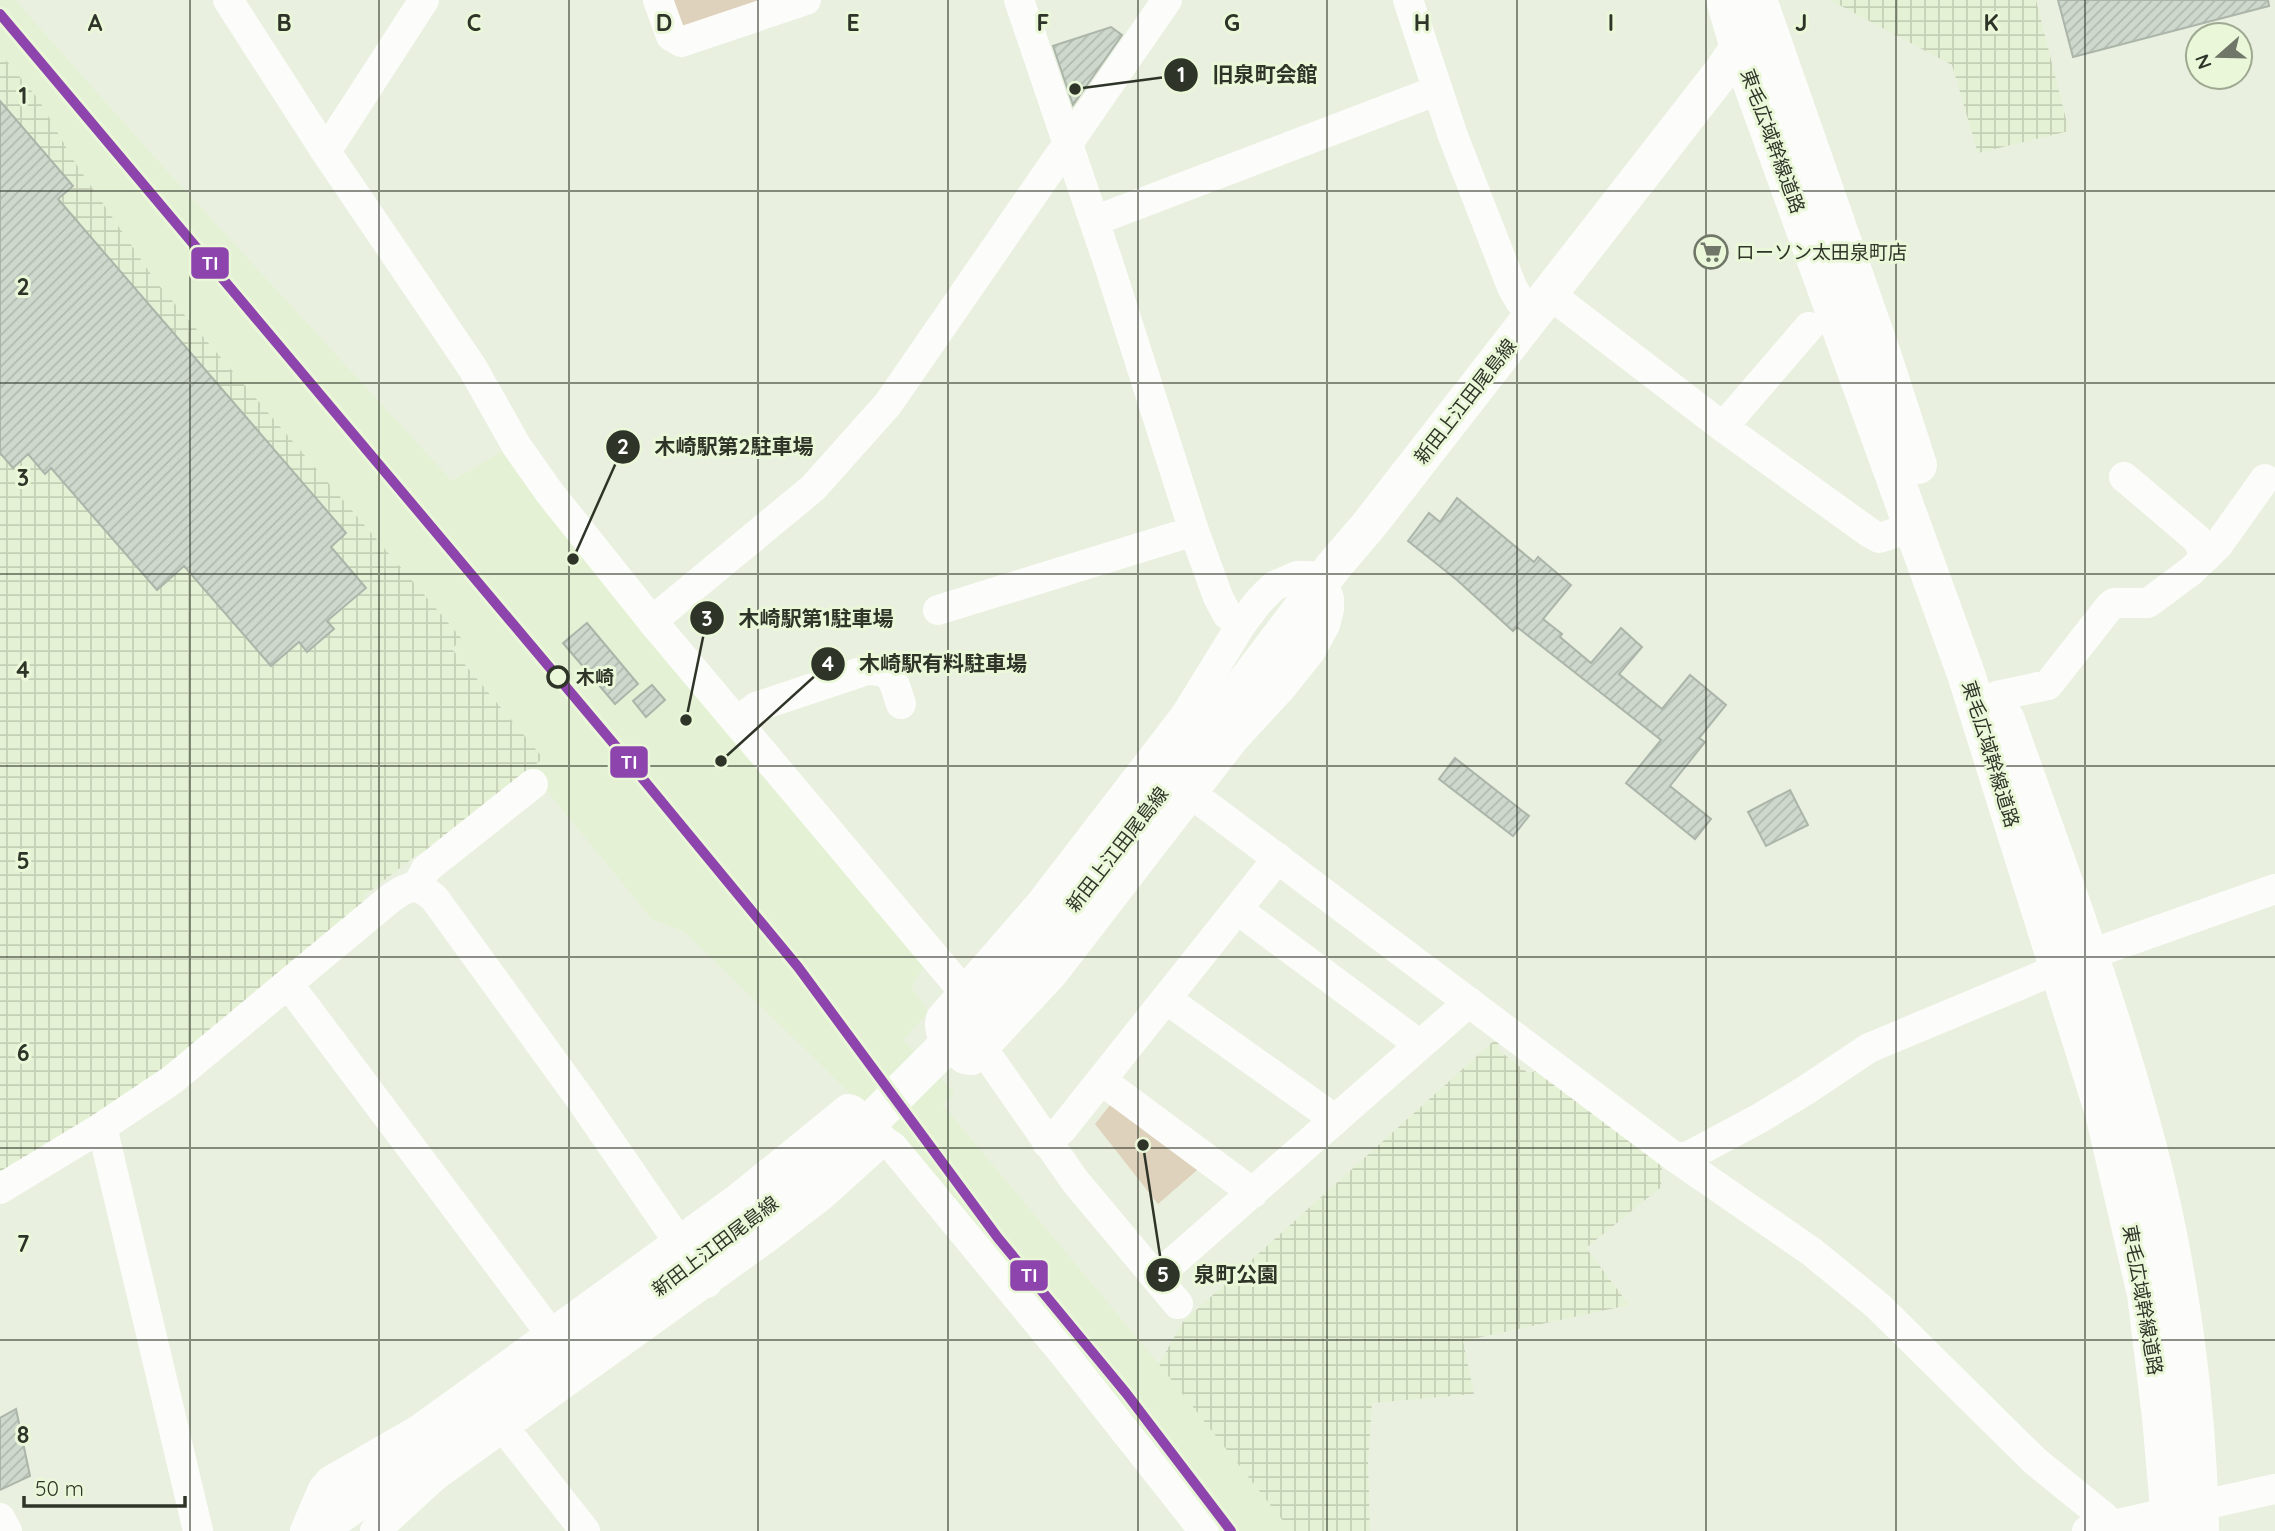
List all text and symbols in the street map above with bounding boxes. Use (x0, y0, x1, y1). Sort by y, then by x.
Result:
text: A (88, 8, 103, 37)
text: B (276, 8, 292, 37)
text: C (467, 8, 481, 37)
text: D (656, 8, 672, 37)
text: E (846, 8, 860, 37)
text: F (1037, 8, 1049, 37)
text: G (1224, 8, 1240, 37)
text: H (1414, 8, 1430, 37)
text: I (1608, 8, 1614, 37)
text: J (1795, 8, 1807, 37)
text: K (1983, 8, 1999, 37)
north arrow (2184, 21, 2254, 91)
text: N (2189, 51, 2217, 72)
callout: 旧泉町会館 (1163, 54, 1331, 96)
text: 1 (1177, 61, 1185, 87)
text: 旧泉町会館 (1213, 61, 1318, 87)
street label: 東毛広域幹線道路 (1736, 65, 1810, 217)
text: 1 (19, 81, 27, 110)
supermarket icon: ローソン太田泉町店 (1692, 233, 1730, 271)
place label: ローソン太田泉町店 (1736, 240, 1907, 264)
line badge: TI (190, 246, 230, 280)
text: TI (201, 251, 219, 275)
text: 2 (16, 272, 30, 301)
street label: 新田上江田尾島線 (1409, 334, 1521, 468)
callout: 木崎駅第2駐車場 (605, 426, 827, 468)
text: 2 (617, 433, 629, 459)
text: 木崎駅第2駐車場 (655, 433, 813, 459)
text: 3 (17, 463, 29, 492)
callout: 木崎駅第1駐車場 (689, 597, 907, 639)
text: 3 (701, 605, 713, 631)
text: 木崎駅第1駐車場 (738, 605, 894, 631)
callout: 木崎駅有料駐車場 (810, 643, 1041, 685)
text: 4 (822, 650, 834, 676)
text: 木崎駅有料駐車場 (859, 650, 1027, 676)
text: 4 (16, 655, 30, 684)
place label: 木崎 (576, 665, 614, 689)
marker: 木崎 (547, 666, 569, 688)
street label: 東毛広域幹線道路 (1957, 678, 2025, 830)
line badge: TI (609, 745, 649, 779)
text: TI (620, 750, 638, 774)
street label: 新田上江田尾島線 (1061, 782, 1173, 916)
text: 5 (16, 846, 30, 875)
text: 6 (17, 1038, 29, 1067)
street label: 新田上江田尾島線 (647, 1191, 783, 1301)
street label: 東毛広域幹線道路 (2118, 1223, 2168, 1377)
text: 7 (17, 1229, 30, 1258)
callout: 泉町公園 (1145, 1254, 1292, 1296)
line badge: TI (1009, 1259, 1049, 1292)
text: 5 (1157, 1261, 1169, 1287)
text: 泉町公園 (1194, 1261, 1278, 1287)
text: TI (1020, 1263, 1038, 1287)
text: 8 (17, 1420, 29, 1449)
scale bar (24, 1464, 186, 1508)
text: 50 m (35, 1475, 84, 1501)

